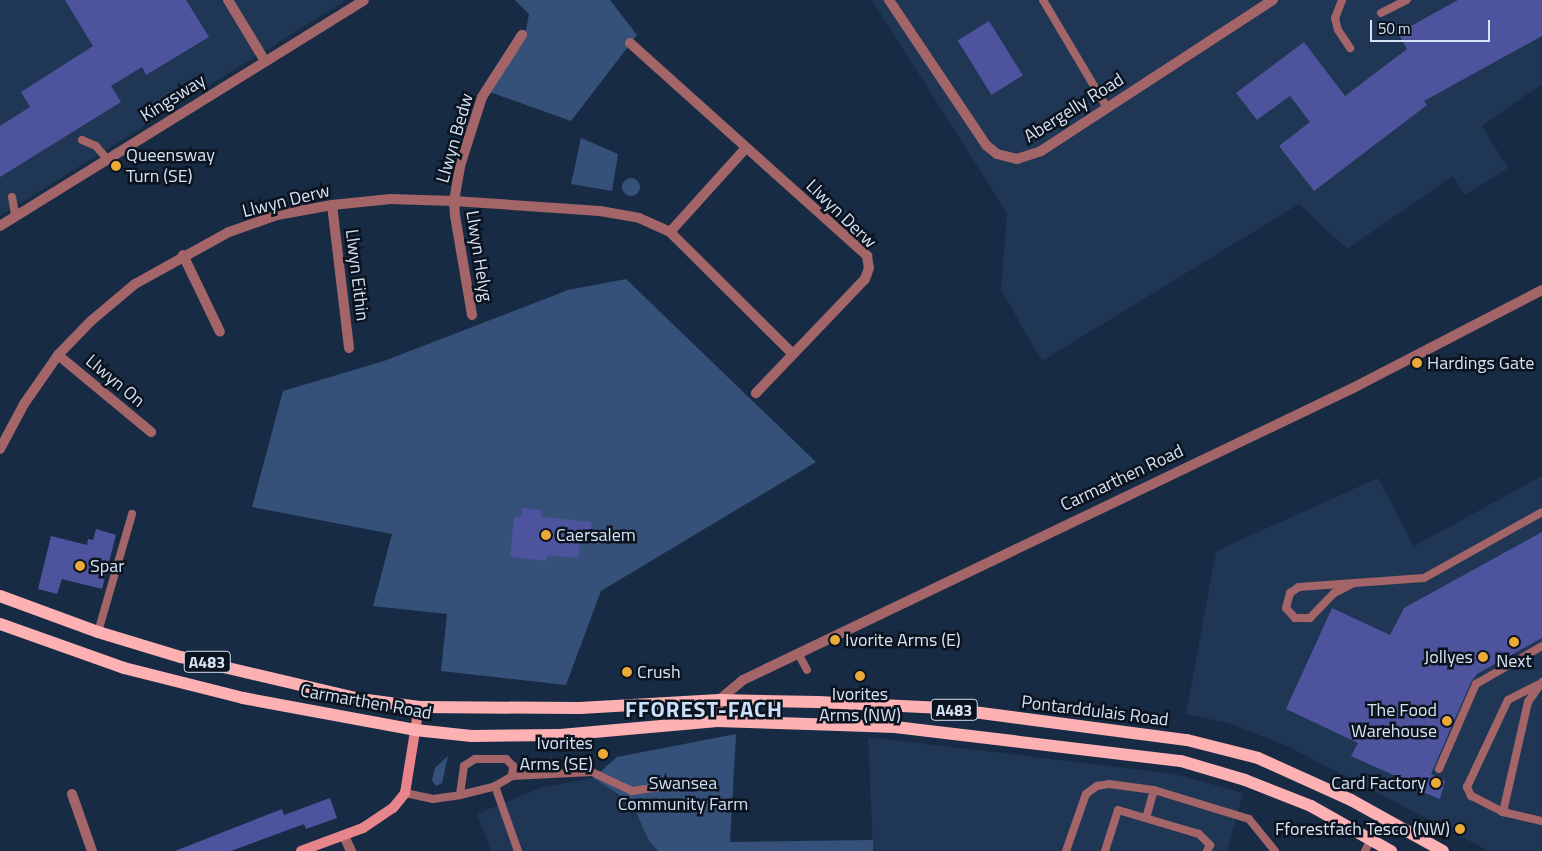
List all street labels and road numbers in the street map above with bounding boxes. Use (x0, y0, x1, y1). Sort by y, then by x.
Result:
street label: Abergelly Road (1020, 69, 1128, 147)
street label: Kingsway (136, 70, 210, 126)
street label: Llwyn Bedw (432, 91, 478, 185)
street label: Llwyn Derw (801, 175, 881, 253)
street label: Llwyn Derw (240, 180, 332, 222)
street label: Llwyn Helyg (461, 209, 497, 303)
street label: Llwyn Eithin (341, 228, 373, 322)
street label: Llwyn On (81, 350, 149, 412)
street label: Carmarthen Road (1057, 440, 1187, 516)
road number: A483 (183, 649, 231, 676)
street label: Carmarthen Road (299, 680, 433, 724)
street label: Pontarddulais Road (1020, 691, 1170, 731)
road number: A483 (930, 696, 978, 724)

